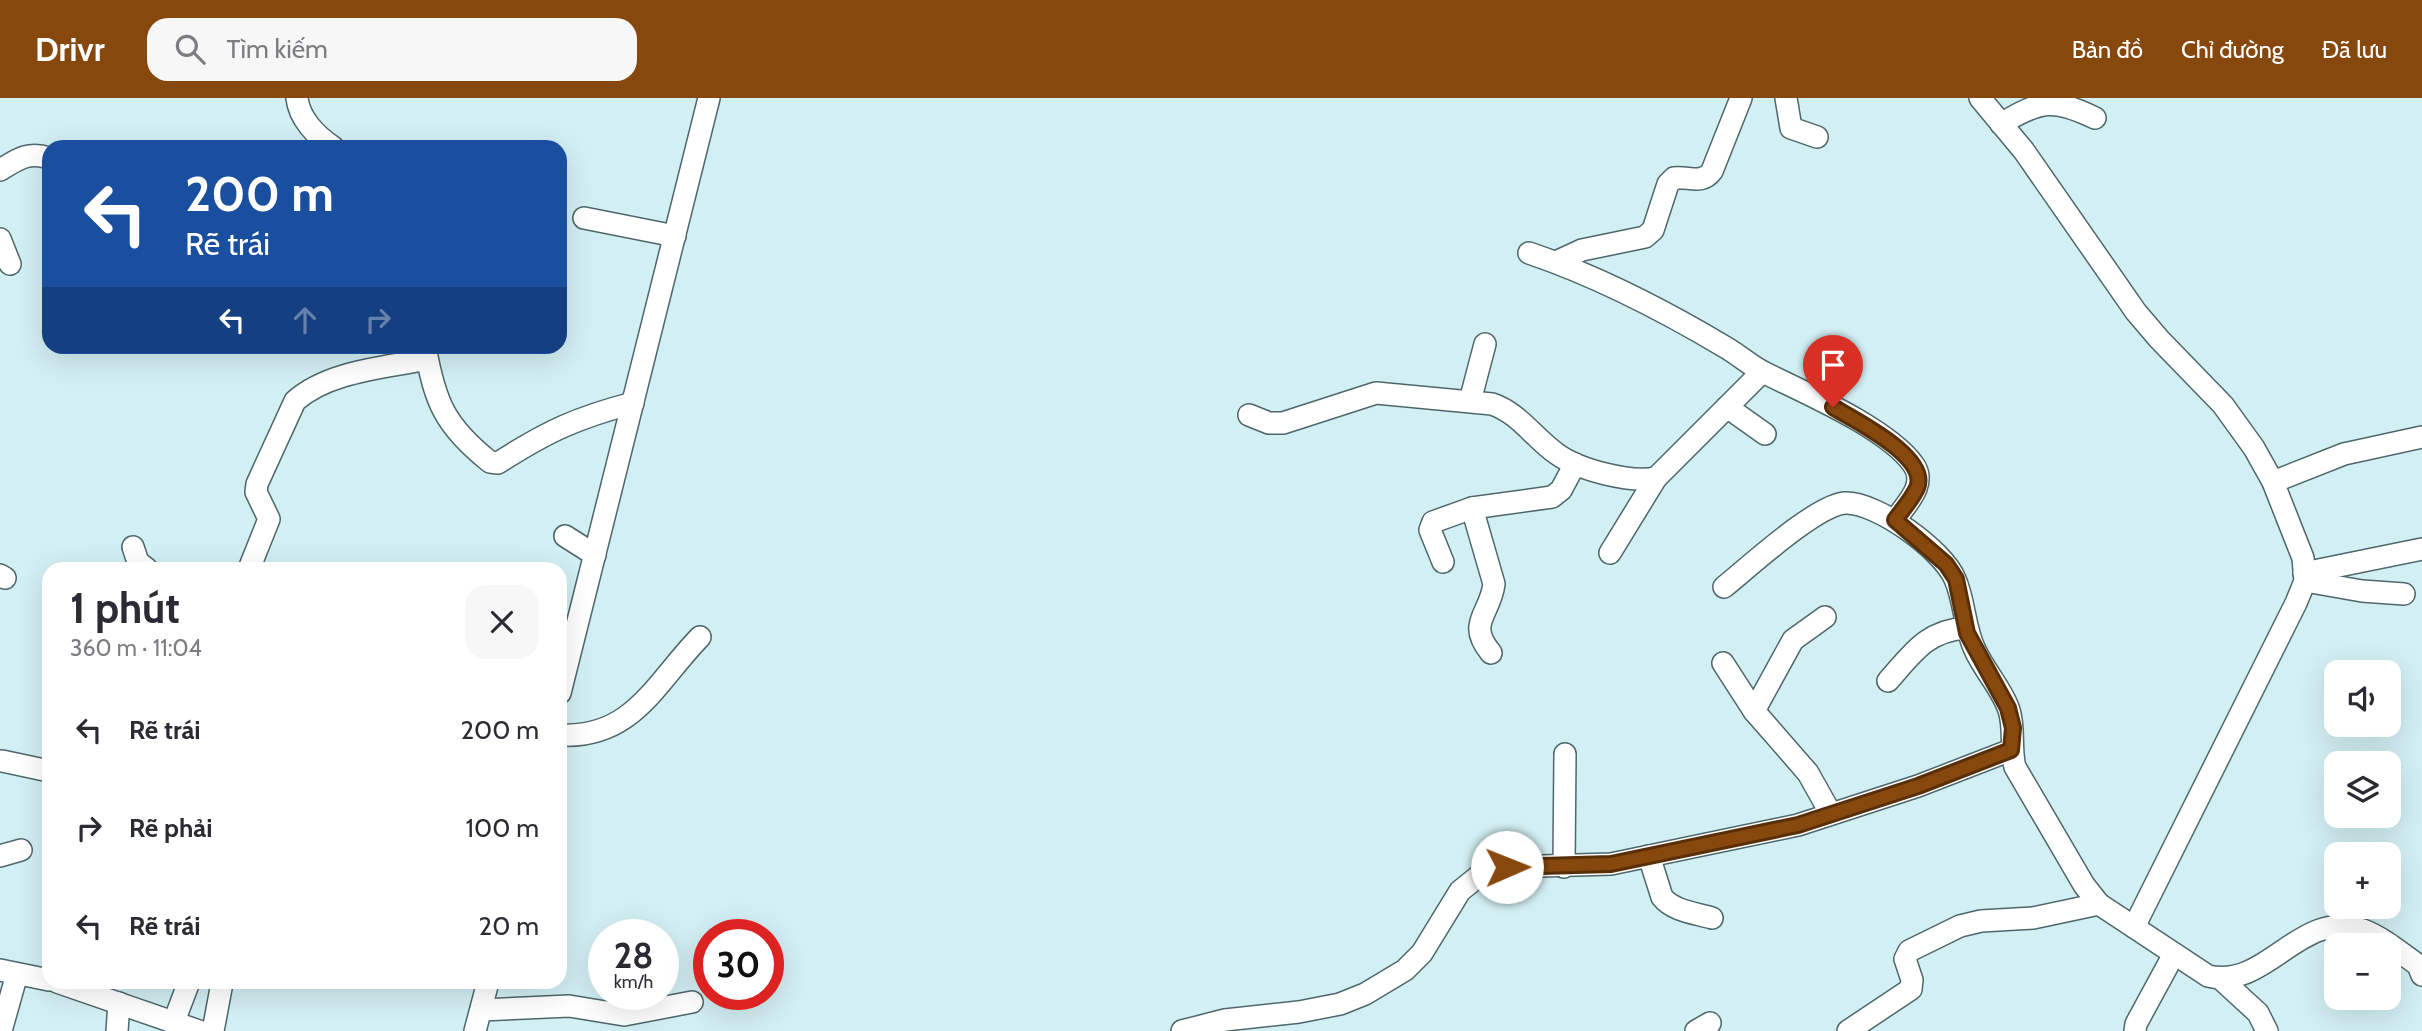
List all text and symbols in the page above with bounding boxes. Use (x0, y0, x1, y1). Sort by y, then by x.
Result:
search box (147, 18, 637, 81)
text: Drivr (35, 29, 105, 69)
icon: search (171, 30, 209, 68)
text: Tìm kiếm (227, 33, 328, 65)
text: Bản đồ (2072, 35, 2143, 64)
text: Chỉ đường (2181, 35, 2284, 64)
text: Đã lưu (2322, 35, 2387, 64)
text: 200 m (185, 164, 334, 223)
icon: left (70, 168, 161, 259)
text: Rẽ trái (185, 224, 270, 263)
icon: left (213, 301, 251, 339)
icon: ahead (286, 301, 324, 339)
icon: right (359, 301, 397, 339)
pin (1803, 335, 1863, 407)
icon: arrive (1814, 346, 1852, 384)
text: 1 phút (70, 582, 180, 634)
button: close (465, 585, 539, 659)
text: 360 m · 11:04 (70, 634, 202, 662)
map controls (2324, 660, 2401, 1010)
button: sound (2324, 660, 2401, 737)
icon: left (70, 711, 108, 749)
text: Rẽ trái (129, 714, 201, 746)
text: 200 m (460, 714, 539, 746)
button: layers (2324, 751, 2401, 828)
icon: right (70, 809, 108, 847)
text: Rẽ phải (129, 812, 212, 844)
text: 100 m (466, 812, 539, 844)
position arrow (1470, 830, 1544, 904)
button: + (2324, 842, 2401, 919)
icon: left (70, 907, 108, 945)
text: Rẽ trái (129, 910, 201, 942)
text: 20 m (479, 910, 539, 942)
speed limit sign: 30 (693, 919, 784, 1010)
button: − (2324, 933, 2401, 1010)
text: 28 (614, 934, 653, 977)
text: km/h (614, 971, 653, 993)

